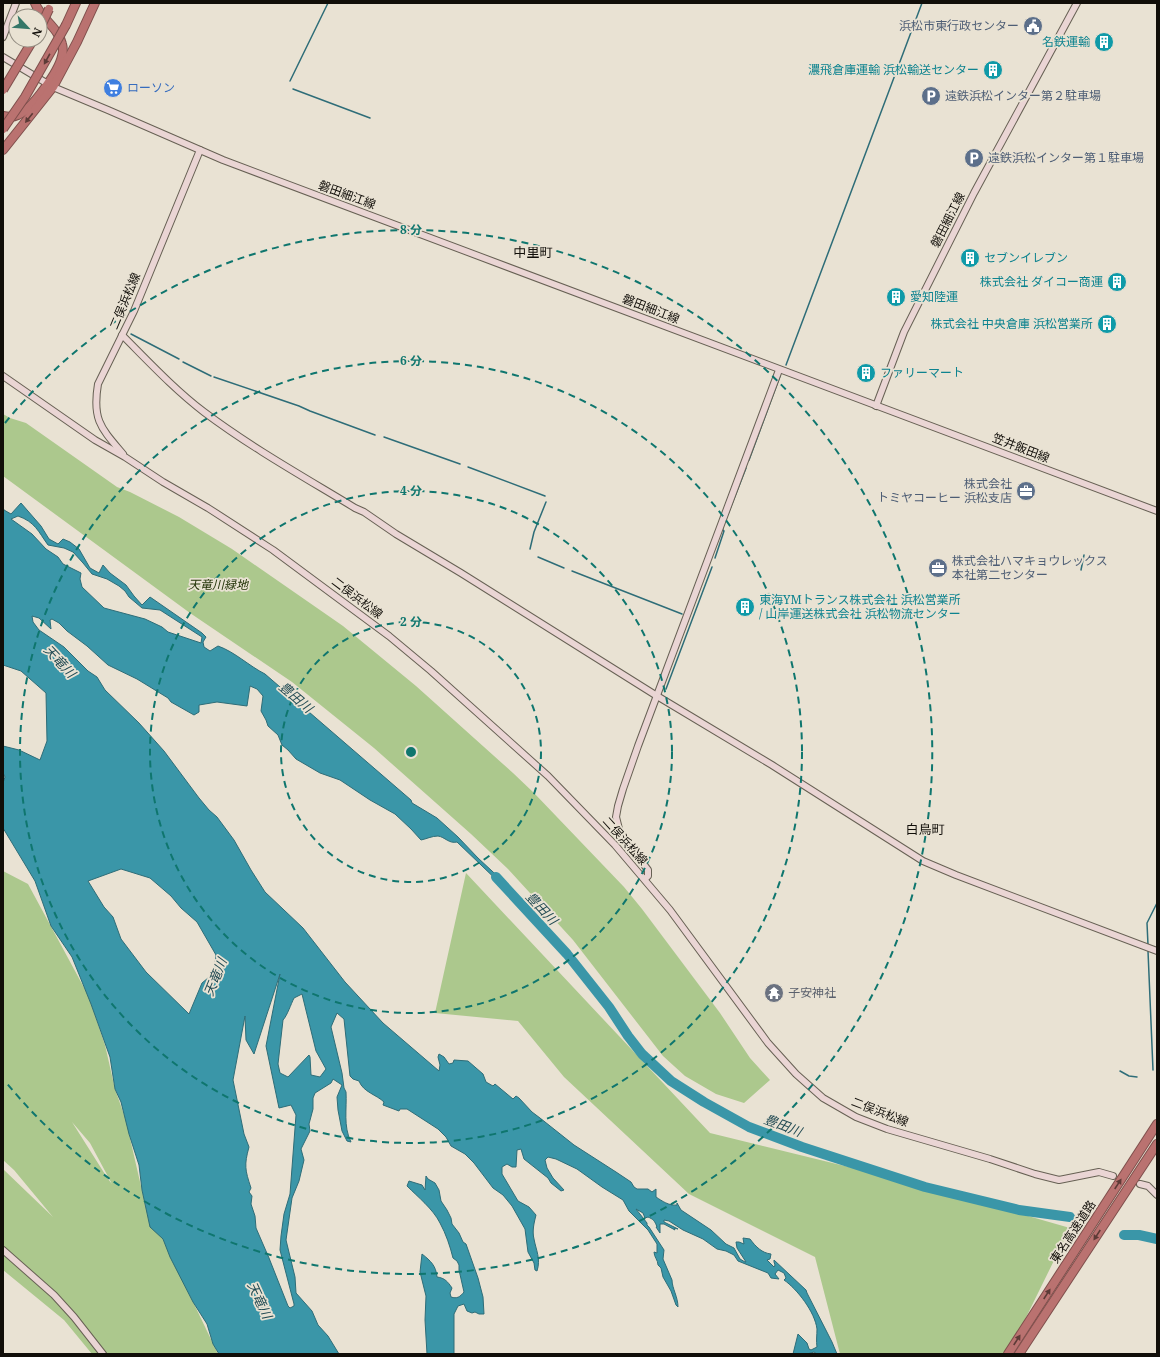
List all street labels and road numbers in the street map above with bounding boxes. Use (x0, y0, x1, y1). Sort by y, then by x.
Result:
street label: 磐田細江線 (316, 176, 378, 213)
street label: 磐田細江線 (926, 189, 969, 250)
street label: 二俣浜松線 (105, 270, 144, 332)
street label: 磐田細江線 (620, 290, 682, 327)
street label: 笠井飯田線 (990, 429, 1052, 466)
street label: 二俣浜松線 (328, 573, 386, 622)
street label: 二俣浜松線 (599, 813, 652, 869)
street label: 二俣浜松線 (849, 1093, 911, 1130)
street label: 東名高速道路 (1046, 1197, 1099, 1267)

